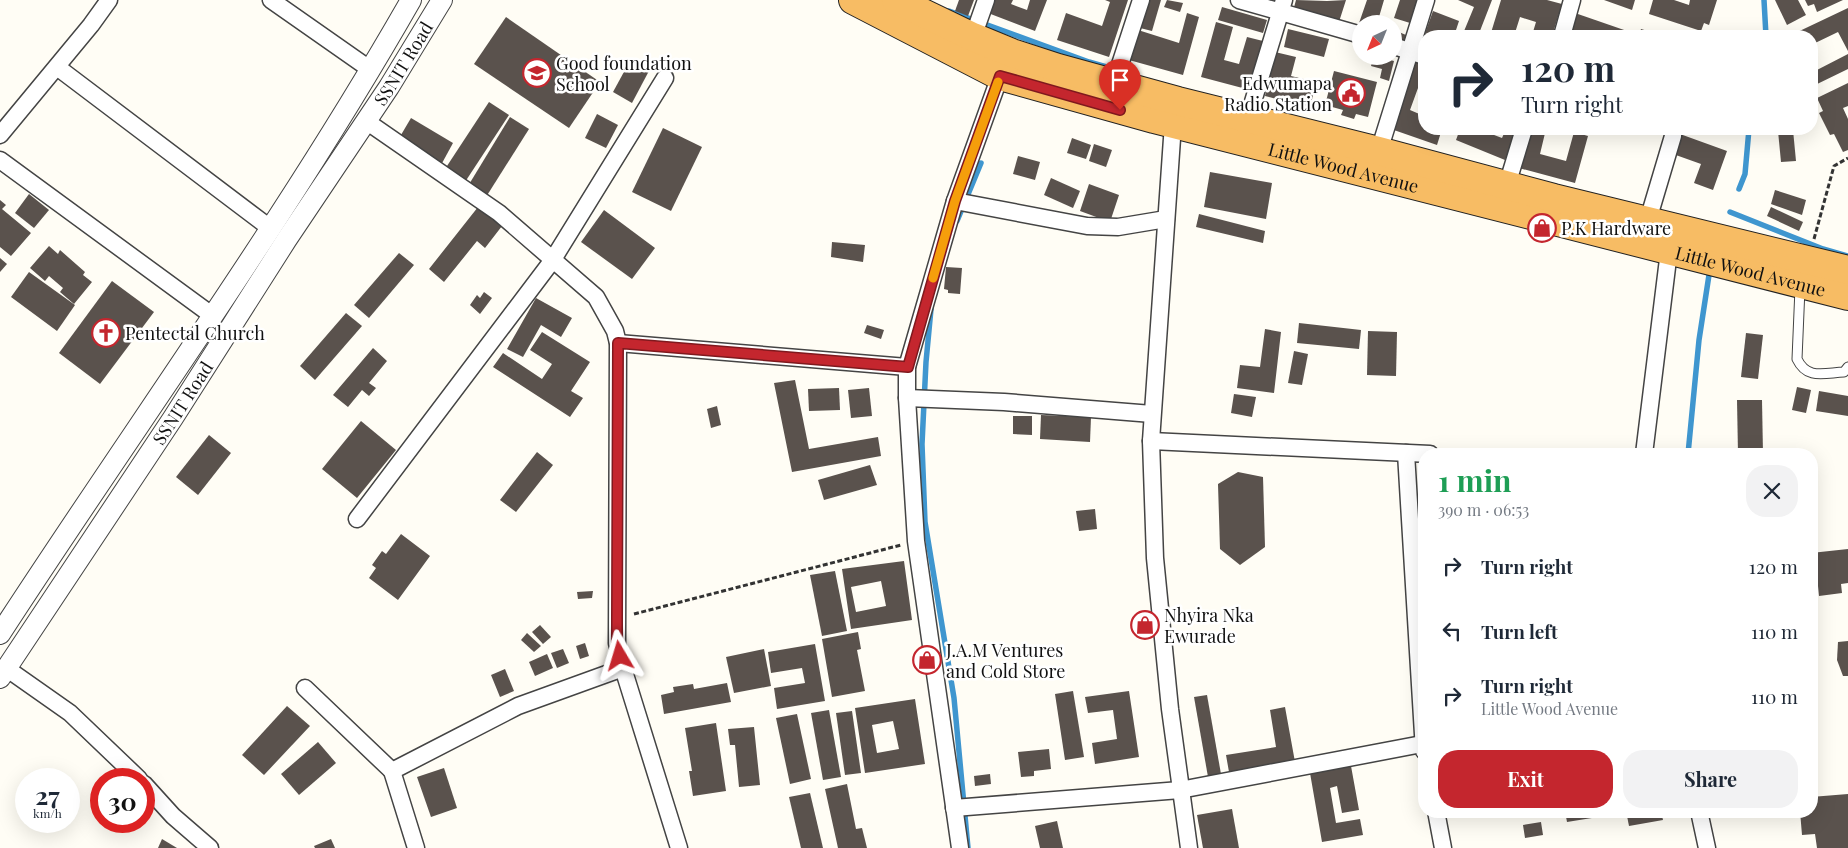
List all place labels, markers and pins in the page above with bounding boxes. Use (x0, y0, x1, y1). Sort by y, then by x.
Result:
place label: Good foundation School (556, 51, 692, 96)
school or university icon: Good foundation School (522, 58, 552, 88)
pin (1099, 59, 1141, 110)
place label: Edwumapa Radio Station (1224, 71, 1332, 116)
public building icon: Edwumapa Radio Station (1336, 78, 1366, 108)
shop icon: P.K Hardware (1527, 213, 1557, 243)
place label: P.K Hardware (1561, 216, 1671, 240)
church icon: Pentectal Church (91, 318, 121, 348)
place label: Pentectal Church (125, 321, 265, 345)
place label: Nhyira Nka Ewurade (1164, 603, 1254, 648)
shop icon: Nhyira Nka Ewurade (1130, 610, 1160, 640)
place label: J.A.M Ventures and Cold Store (945, 638, 1065, 683)
shop icon: J.A.M Ventures and Cold Store (912, 645, 942, 675)

